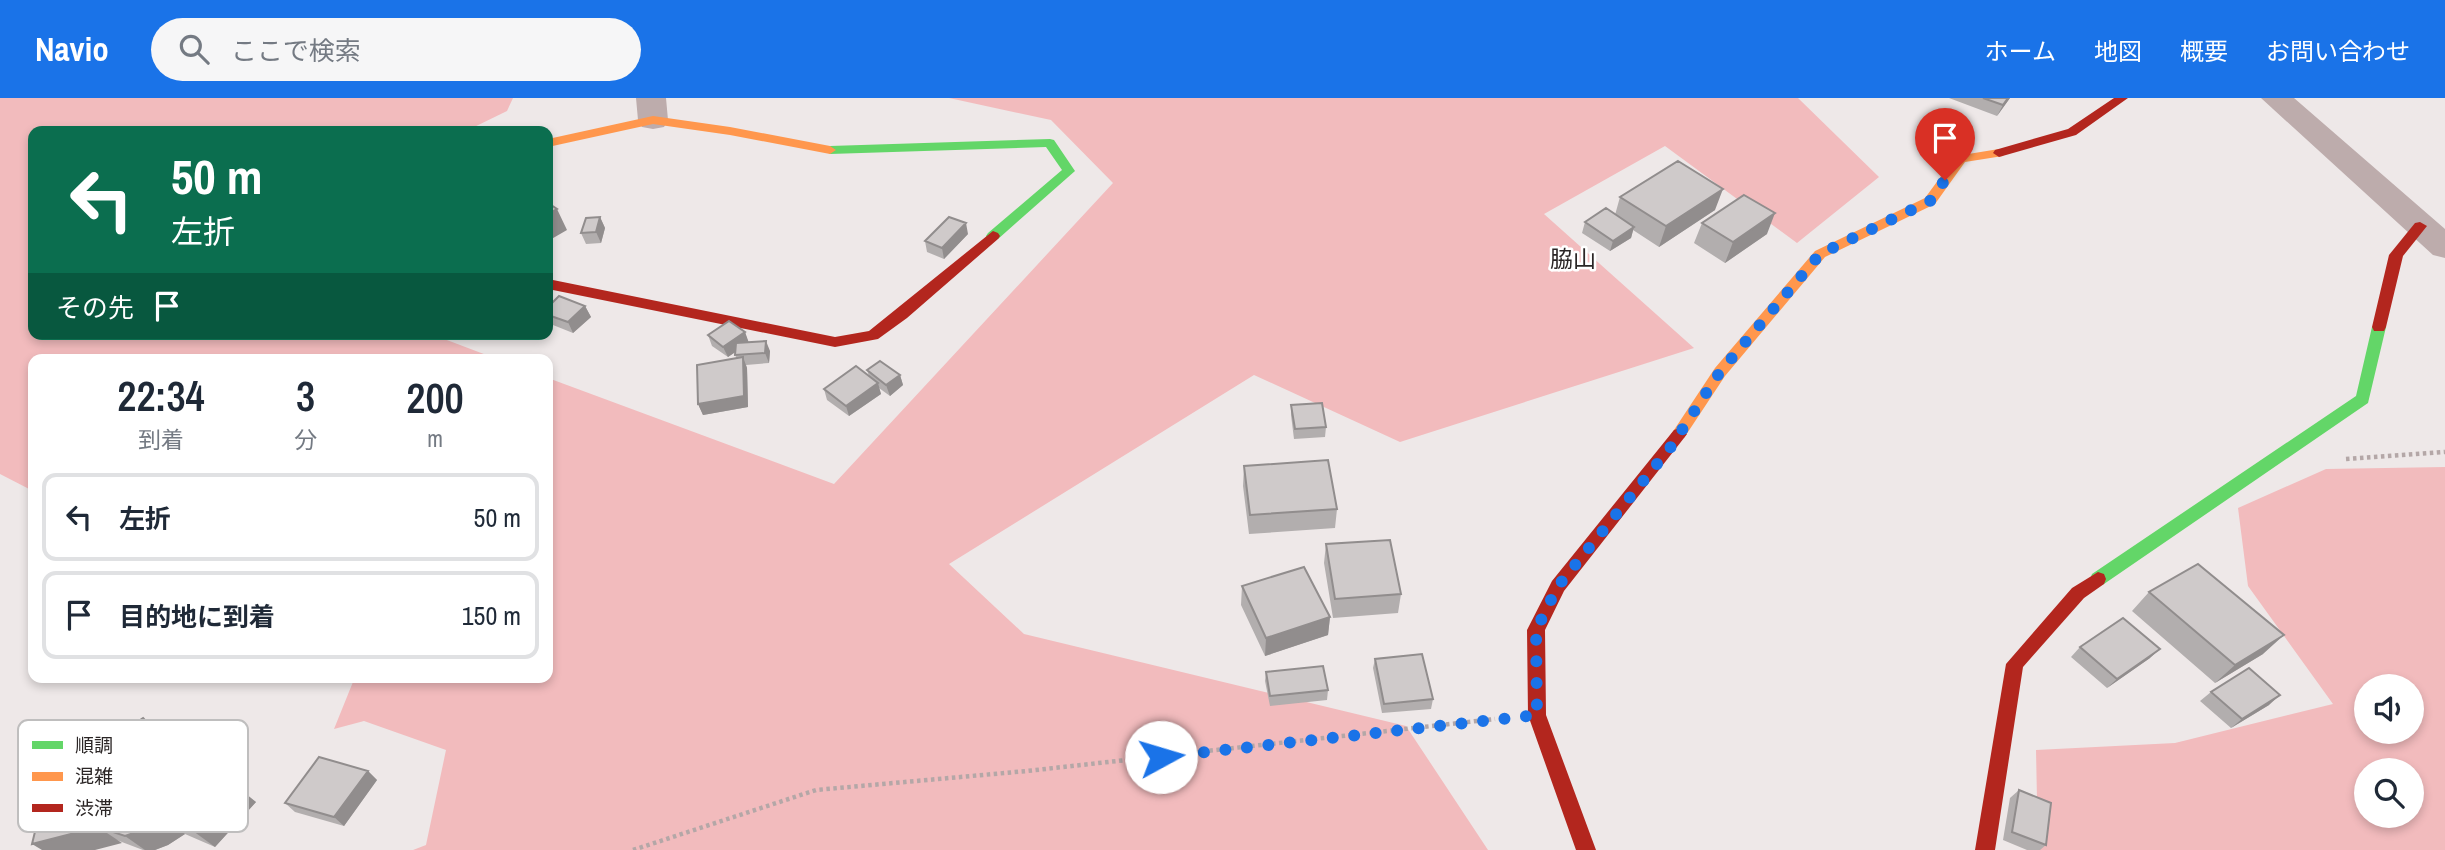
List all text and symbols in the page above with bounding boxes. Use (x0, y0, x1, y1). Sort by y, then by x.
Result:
search box (151, 18, 641, 81)
text: Navio (35, 27, 109, 71)
icon: search (175, 30, 213, 68)
text: ここで検索 (231, 33, 361, 68)
text: ホーム (1985, 35, 2056, 67)
text: 地図 (2094, 35, 2142, 67)
text: 概要 (2180, 35, 2228, 67)
text: お問い合わせ (2266, 35, 2410, 67)
pin (1915, 108, 1975, 180)
icon: arrive (1926, 119, 1964, 157)
text: 50 m (171, 143, 263, 209)
icon: left (56, 154, 147, 245)
text: 左折 (171, 210, 235, 253)
district label: 脇山 (1550, 243, 1596, 274)
icon: arrive (148, 287, 186, 325)
text: その先 (56, 290, 134, 325)
text: 22:34 (117, 368, 205, 424)
text: 3 (296, 368, 315, 424)
text: 200 (406, 370, 464, 426)
text: m (427, 423, 443, 454)
text: 到着 (138, 424, 184, 455)
text: 分 (294, 424, 317, 455)
icon: left (60, 498, 98, 536)
text: 50 m (474, 500, 521, 535)
text: 左折 (119, 501, 171, 536)
icon: arrive (60, 596, 98, 634)
text: 150 m (462, 598, 521, 633)
text: 目的地に到着 (119, 599, 275, 634)
map controls (2354, 674, 2424, 828)
button: sound (2354, 674, 2424, 744)
legend (18, 720, 248, 832)
position arrow (1124, 720, 1198, 794)
text: 順調 (75, 732, 113, 758)
button: search (2354, 758, 2424, 828)
text: 混雑 (75, 763, 113, 789)
text: 渋滞 (75, 795, 113, 821)

